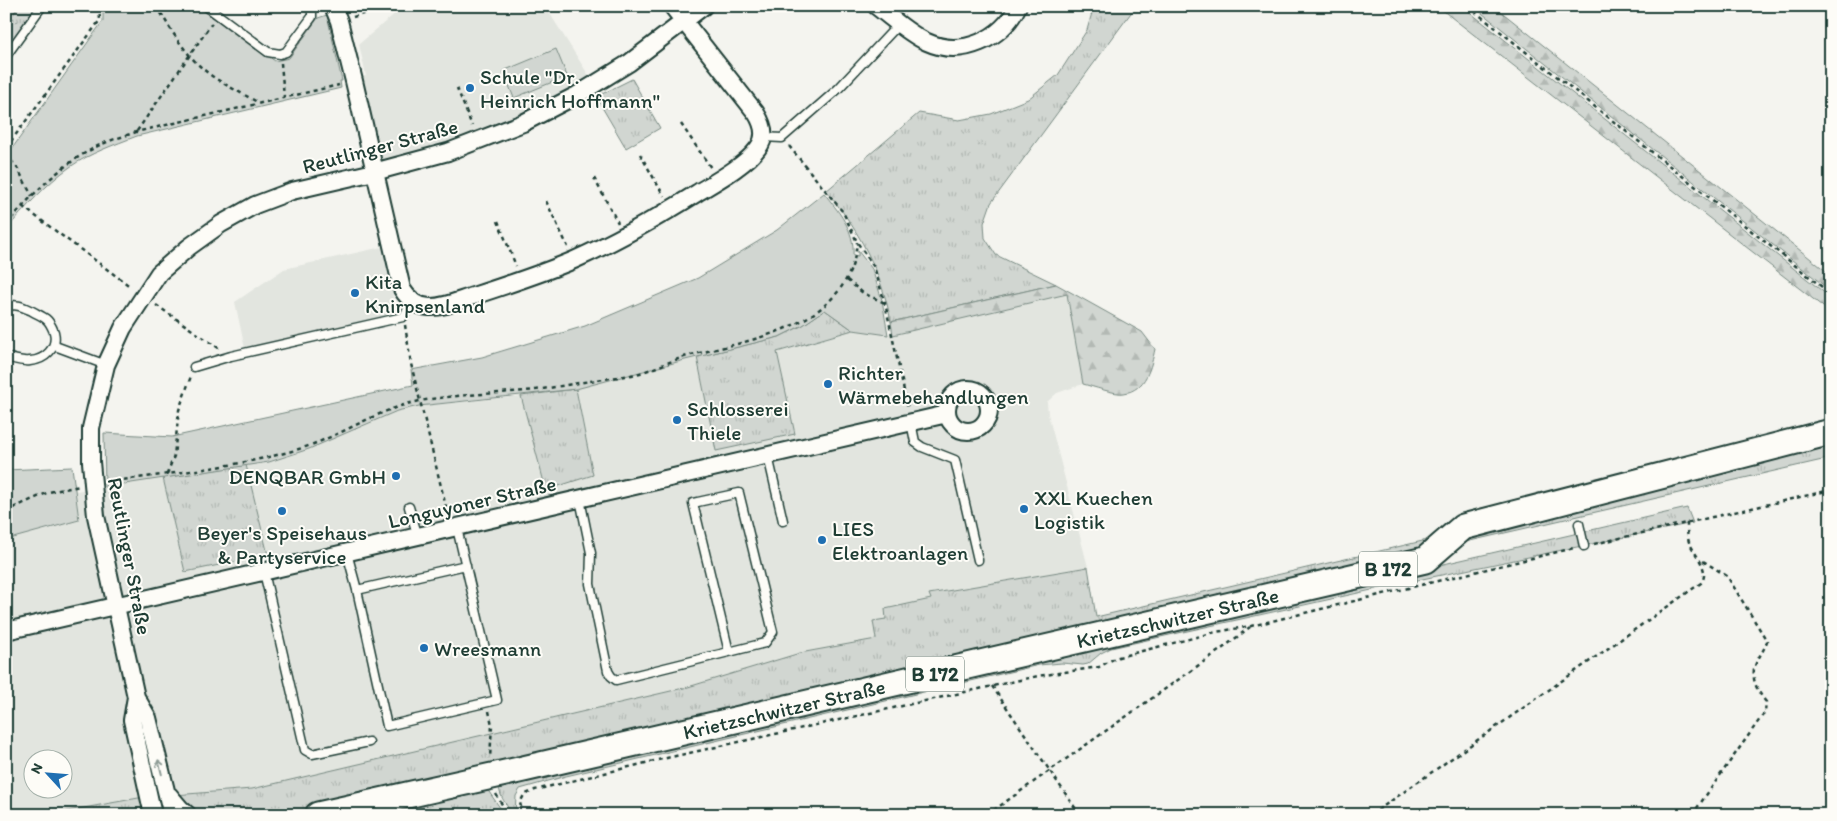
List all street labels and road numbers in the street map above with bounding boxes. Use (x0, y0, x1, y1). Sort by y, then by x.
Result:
street label: Reutlinger Straße (300, 113, 460, 179)
street label: Longuyoner Straße (385, 470, 559, 534)
street label: Reutlinger Straße (102, 475, 158, 637)
road number: B 172 (1359, 552, 1417, 586)
street label: Krietzschwitzer Straße (1074, 582, 1281, 653)
road number: B 172 (906, 656, 964, 692)
street label: Krietzschwitzer Straße (680, 673, 888, 744)

